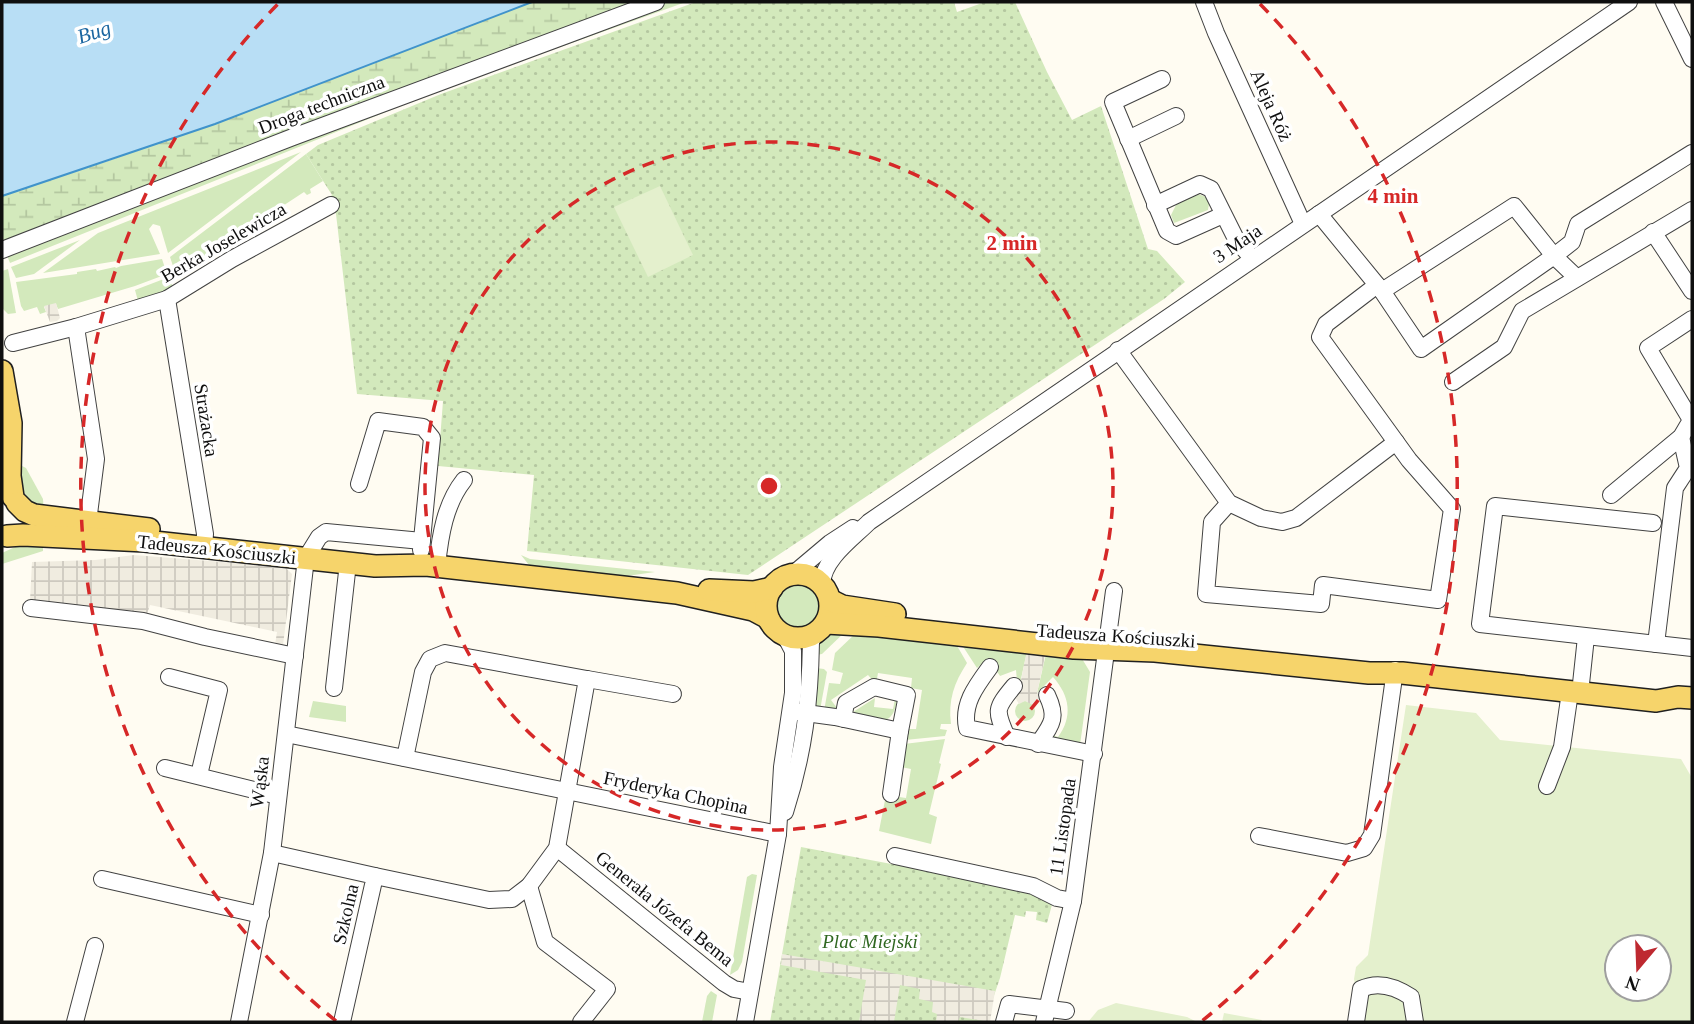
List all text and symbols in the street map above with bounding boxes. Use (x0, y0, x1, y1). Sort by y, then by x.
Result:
water label: Bug (74, 15, 114, 49)
street label: Aleja Róż (1246, 66, 1297, 144)
street label: Droga techniczna (255, 71, 388, 138)
text: 4 min (1368, 184, 1419, 208)
street label: Berka Joselewicza (157, 198, 290, 287)
street label: 3 Maja (1209, 219, 1266, 267)
text: 2 min (987, 231, 1038, 255)
street label: Strażacka (190, 382, 223, 459)
centre of rings (757, 474, 781, 498)
street label: Tadeusza Kościuszki (136, 531, 297, 568)
street label: Tadeusza Kościuszki (1036, 619, 1196, 652)
street label: Wąska (246, 755, 273, 809)
street label: Fryderyka Chopina (602, 767, 751, 818)
street label: 11 Listopada (1045, 777, 1080, 877)
street label: Generała Józefa Bema (592, 846, 738, 971)
street label: Szkolna (328, 881, 363, 946)
park label: Plac Miejski (821, 931, 918, 952)
north arrow (1603, 933, 1673, 1003)
text: N (1622, 971, 1643, 996)

